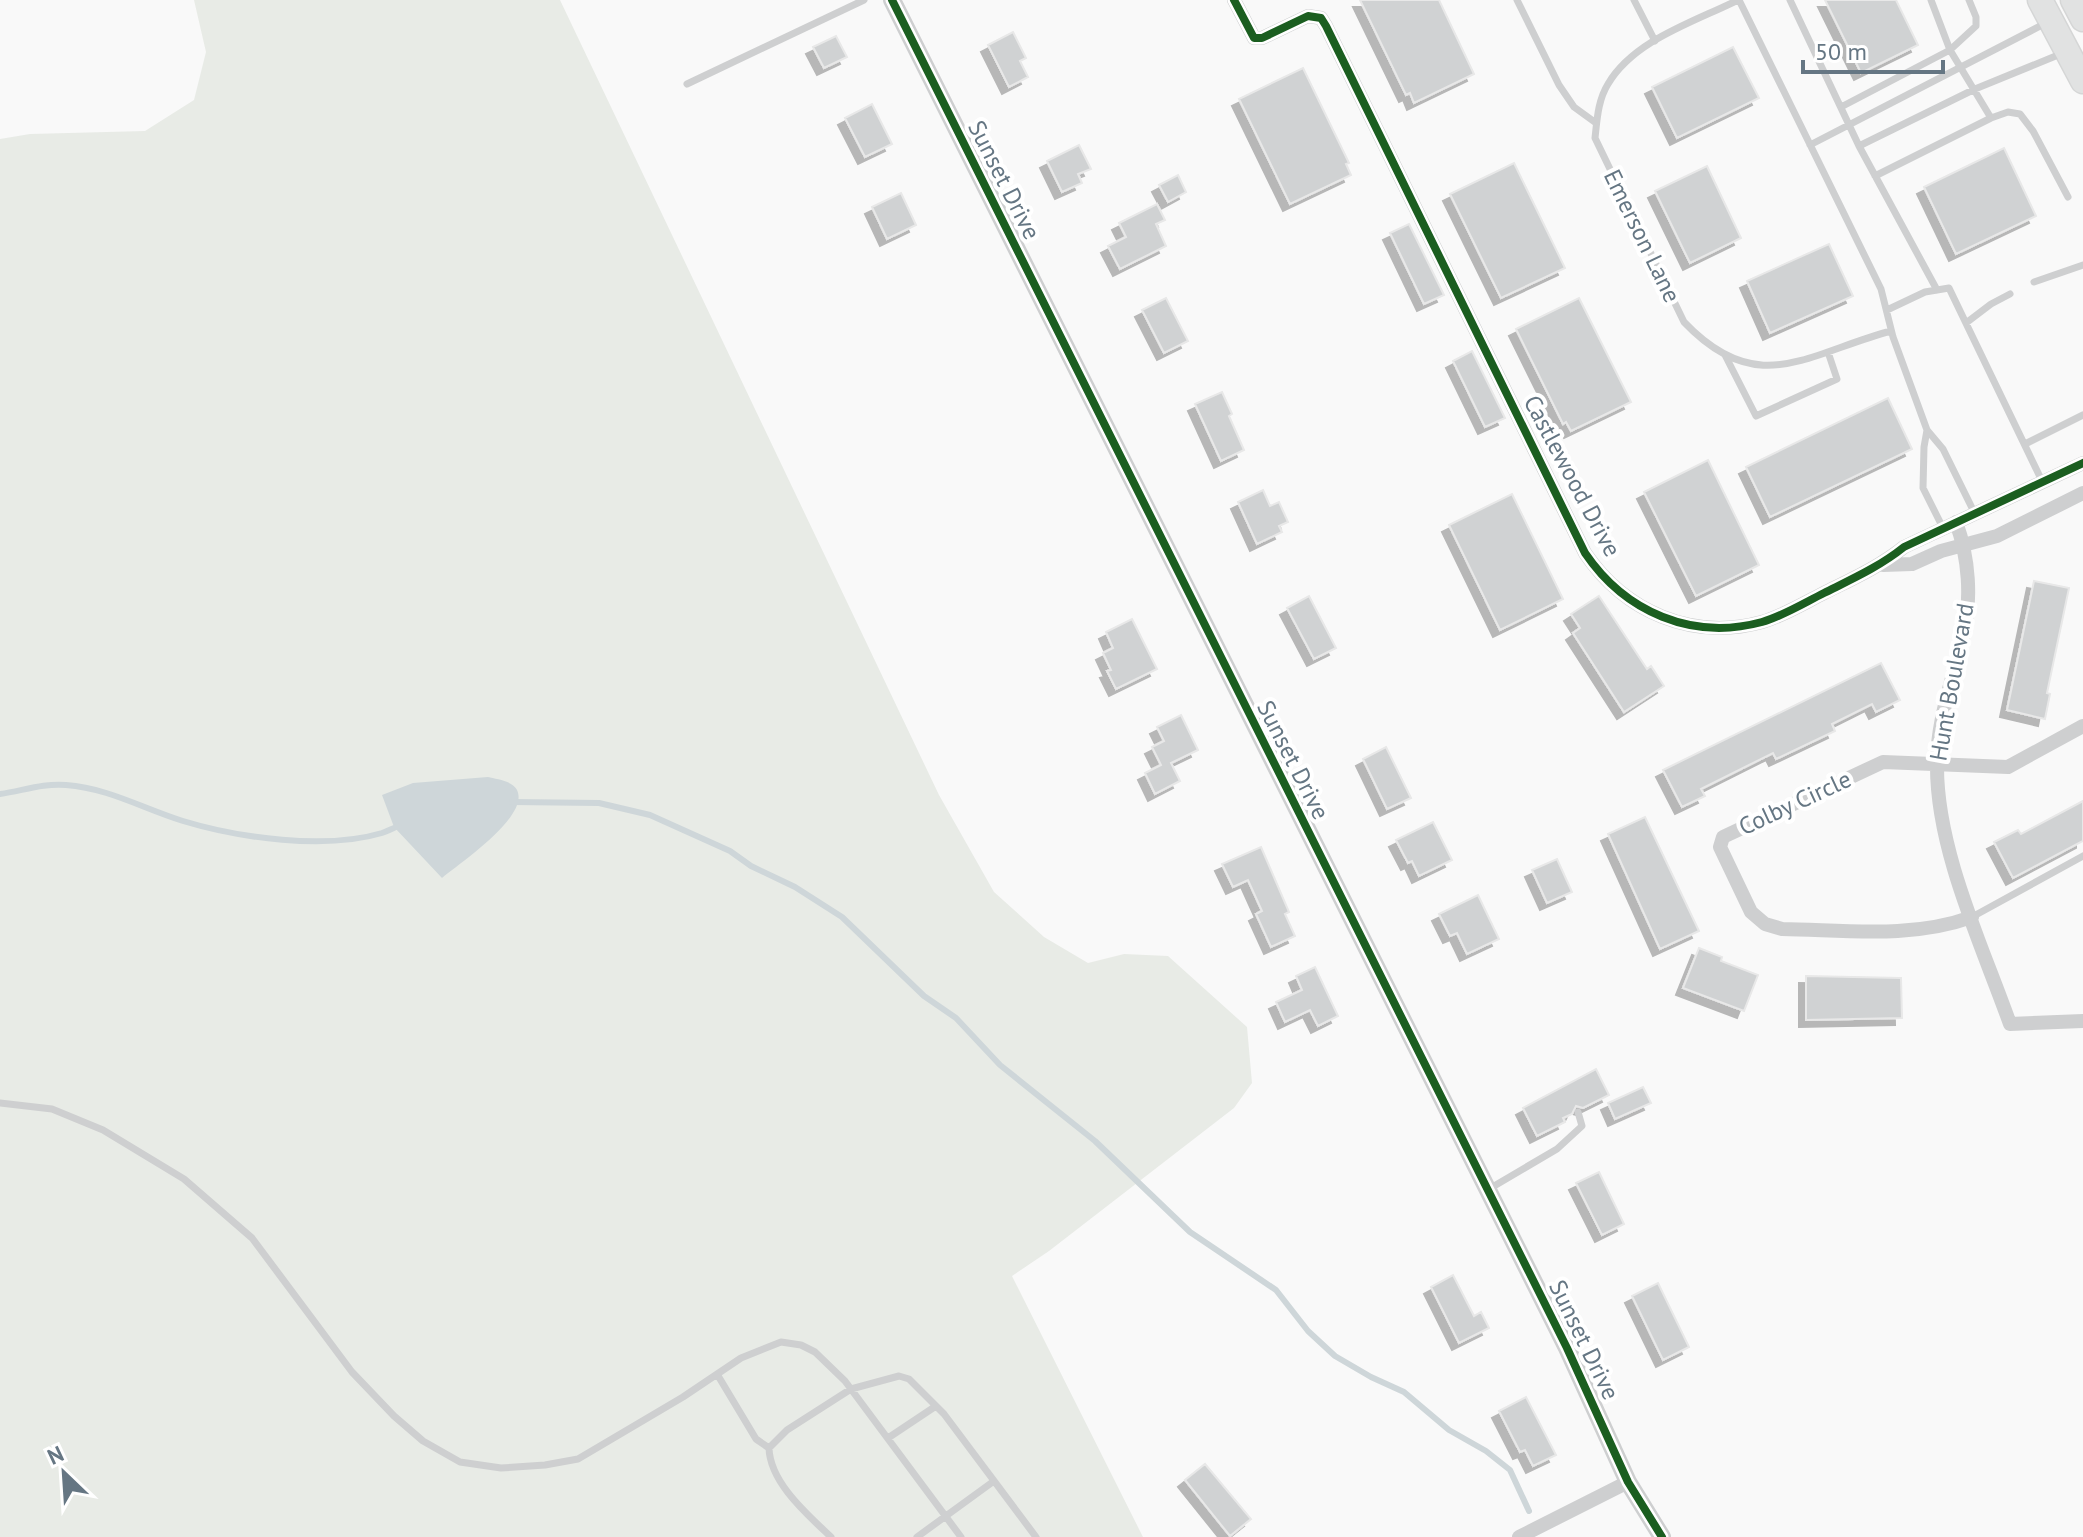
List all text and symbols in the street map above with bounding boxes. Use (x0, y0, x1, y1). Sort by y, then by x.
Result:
scale bar (1803, 24, 1943, 74)
text: 50 m (1815, 36, 1867, 67)
street label: Sunset Drive (961, 115, 1048, 244)
street label: Emerson Lane (1597, 164, 1688, 307)
street label: Castlewood Drive (1517, 390, 1628, 562)
street label: Hunt Boulevard (1922, 601, 1981, 763)
street label: Sunset Drive (1250, 695, 1337, 824)
street label: Colby Circle (1734, 763, 1856, 842)
street label: Sunset Drive (1542, 1275, 1627, 1405)
north arrow (24, 1433, 104, 1513)
text: N (43, 1439, 68, 1471)

